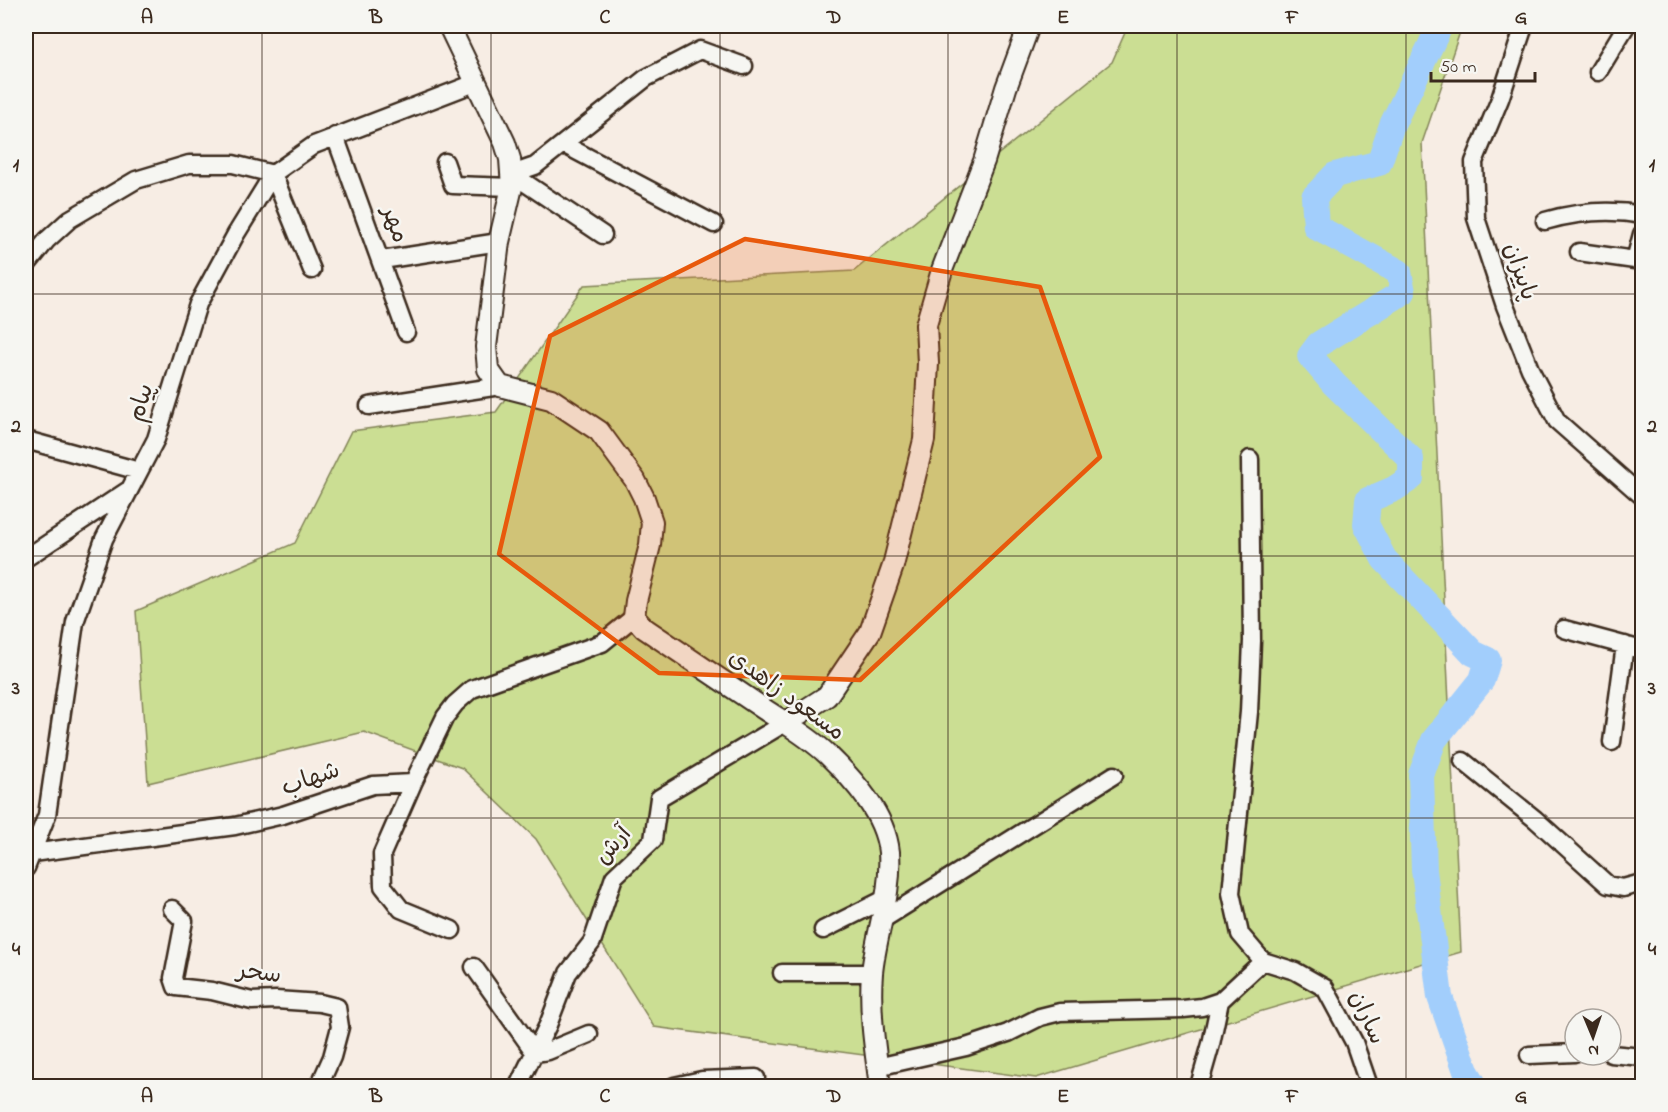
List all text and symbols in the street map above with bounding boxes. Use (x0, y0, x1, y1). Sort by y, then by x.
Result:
text: A (141, 4, 153, 33)
text: B (368, 4, 383, 33)
text: C (600, 4, 611, 33)
text: D (826, 4, 841, 33)
text: E (1057, 4, 1069, 33)
text: F (1285, 4, 1299, 33)
text: G (1515, 4, 1528, 33)
scale bar (1431, 45, 1534, 83)
text: 50 m (1440, 55, 1477, 81)
text: 1 (13, 152, 20, 181)
text: 1 (1649, 152, 1656, 181)
street label: مهر (371, 200, 417, 248)
street label: پاییزان (1493, 239, 1545, 305)
street label: پیام (120, 380, 164, 426)
text: 2 (10, 413, 21, 442)
text: 2 (1646, 413, 1657, 442)
street label: مسعود زاهدی (720, 642, 852, 750)
text: 3 (11, 675, 20, 704)
text: 3 (1647, 675, 1656, 704)
street label: شهاب (277, 754, 345, 806)
street label: آرش (587, 818, 642, 873)
text: 4 (12, 936, 21, 965)
text: 4 (1648, 936, 1657, 965)
street label: سحر (233, 954, 283, 994)
street label: ساران (1338, 985, 1394, 1051)
north arrow (1563, 1007, 1623, 1067)
text: N (1587, 1038, 1599, 1062)
text: A (141, 1083, 153, 1112)
text: B (368, 1083, 383, 1112)
text: C (600, 1083, 611, 1112)
text: D (826, 1083, 841, 1112)
text: E (1057, 1083, 1069, 1112)
text: F (1285, 1083, 1299, 1112)
text: G (1515, 1083, 1528, 1112)

